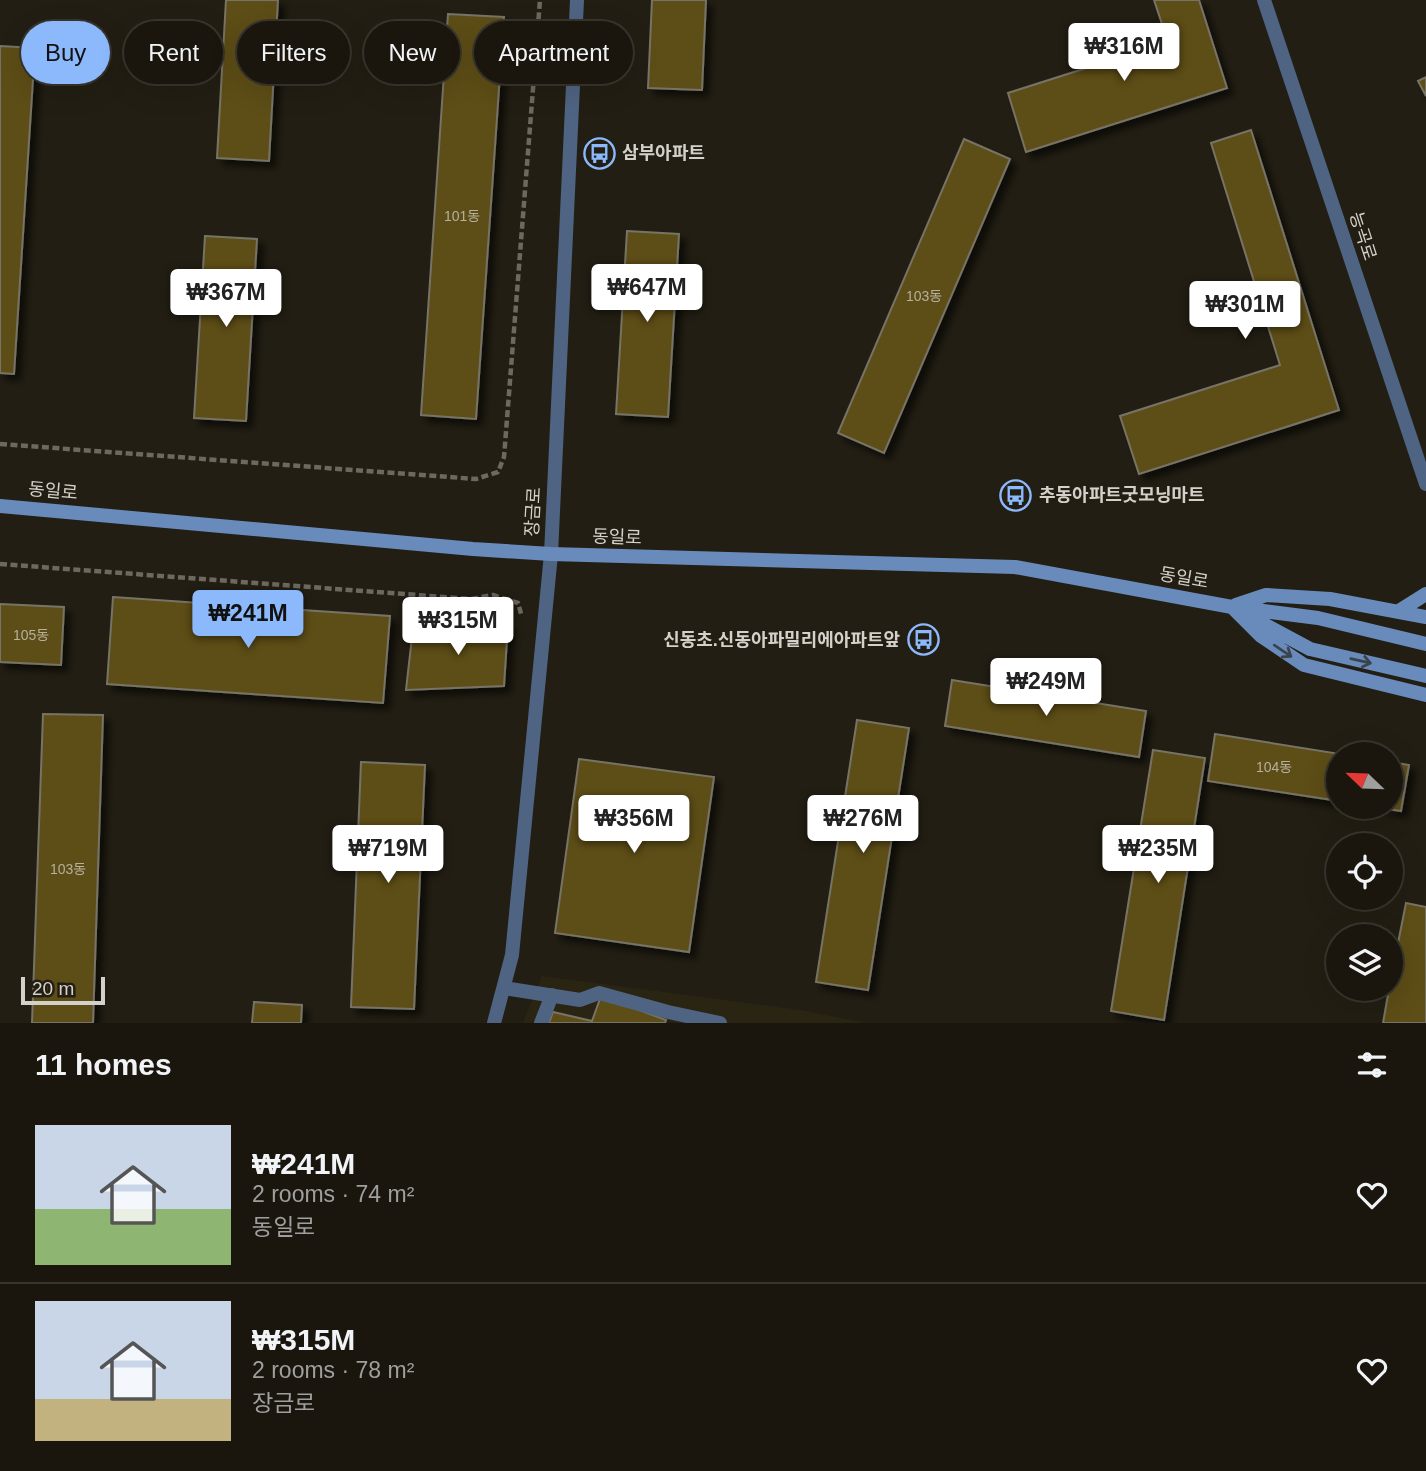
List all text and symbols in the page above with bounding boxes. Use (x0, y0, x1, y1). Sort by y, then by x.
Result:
chip: Buy (21, 21, 110, 84)
chip: Rent (124, 21, 223, 84)
chip: Filters (237, 21, 350, 84)
chip: New (364, 21, 460, 84)
chip: Apartment (474, 21, 633, 84)
pin: ₩316M (1075, 24, 1173, 83)
text: ₩316M (1084, 33, 1164, 59)
bus stop icon: 삼부아파트 (582, 136, 616, 170)
place label: 삼부아파트 (622, 143, 705, 163)
house number: 101동 (444, 208, 480, 224)
street label: 능곡로 (1346, 209, 1380, 263)
pin: ₩647M (598, 264, 696, 324)
pin: ₩367M (177, 270, 275, 329)
text: ₩647M (607, 274, 687, 300)
text: ₩367M (186, 279, 266, 305)
pin: ₩301M (1196, 282, 1294, 341)
house number: 103동 (906, 288, 942, 304)
text: ₩301M (1205, 291, 1285, 317)
bus stop icon: 추동아파트굿모닝마트 (999, 478, 1033, 512)
street label: 동일로 (27, 479, 79, 503)
place label: 추동아파트굿모닝마트 (1039, 485, 1205, 505)
street label: 장금로 (522, 487, 544, 537)
street label: 동일로 (592, 526, 642, 548)
street label: 동일로 (1158, 564, 1210, 592)
pin: ₩241M (199, 590, 297, 650)
pin: ₩315M (409, 598, 507, 657)
text: ₩241M (208, 600, 288, 626)
text: ₩315M (418, 607, 498, 633)
bus stop icon: 신동초.신동아파밀리에아파트앞 (906, 623, 940, 657)
house number: 105동 (13, 627, 49, 643)
place label: 신동초.신동아파밀리에아파트앞 (663, 630, 900, 650)
one-way arrow (1273, 644, 1292, 658)
one-way arrow (1349, 655, 1372, 668)
pin: ₩249M (997, 658, 1095, 718)
text: ₩249M (1006, 668, 1086, 694)
north arrow (1326, 742, 1404, 819)
map controls (1326, 742, 1403, 1001)
house number: 104동 (1256, 759, 1292, 775)
pin: ₩356M (585, 796, 683, 855)
pin: ₩276M (814, 796, 912, 855)
text: ₩356M (594, 805, 674, 831)
text: ₩276M (823, 805, 903, 831)
pin: ₩719M (339, 826, 437, 885)
pin: ₩235M (1109, 826, 1207, 885)
button: locate (1326, 833, 1403, 910)
text: ₩719M (348, 835, 428, 861)
text: ₩235M (1118, 835, 1198, 861)
house number: 103동 (50, 861, 86, 877)
button: layers (1326, 924, 1403, 1001)
scale bar (21, 974, 105, 1006)
text: 20 m (32, 978, 74, 999)
icon: filters (1353, 1046, 1391, 1084)
text: 11 homes (35, 1048, 172, 1081)
text: ₩241M (252, 1147, 355, 1180)
icon: home (91, 1153, 175, 1237)
icon: heart (1353, 1176, 1391, 1214)
text: 2 rooms · 74 m² (252, 1181, 414, 1207)
text: 동일로 (252, 1214, 315, 1240)
text: ₩315M (252, 1323, 355, 1356)
icon: home (91, 1329, 175, 1413)
icon: heart (1353, 1352, 1391, 1390)
text: 2 rooms · 78 m² (252, 1357, 414, 1383)
text: 장금로 (252, 1390, 315, 1416)

